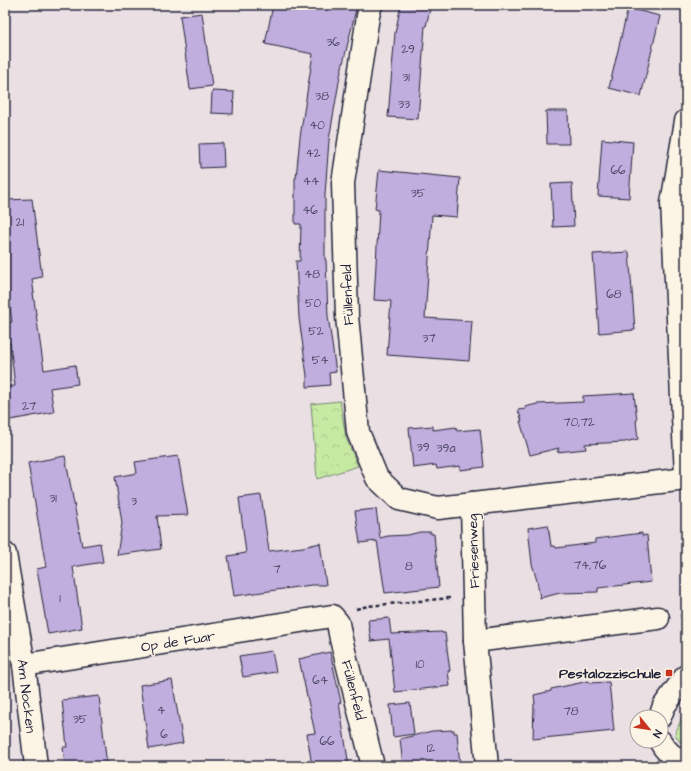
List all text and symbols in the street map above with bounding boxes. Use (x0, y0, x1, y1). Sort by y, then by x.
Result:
house number: 36 (326, 34, 340, 51)
house number: 29 (401, 41, 415, 58)
house number: 31 (402, 69, 410, 86)
house number: 38 (315, 88, 329, 105)
house number: 33 (398, 96, 410, 113)
house number: 40 (309, 117, 325, 134)
house number: 42 (305, 145, 321, 162)
house number: 66 (610, 162, 626, 179)
house number: 44 (303, 173, 319, 190)
house number: 35 (411, 185, 426, 202)
house number: 46 (302, 202, 318, 219)
house number: 21 (16, 214, 25, 231)
street label: Füllenfeld (337, 264, 359, 326)
house number: 48 (304, 266, 320, 283)
house number: 68 (606, 286, 622, 303)
house number: 50 (305, 295, 321, 312)
house number: 52 (308, 323, 324, 340)
house number: 37 (422, 330, 436, 347)
house number: 54 (312, 352, 328, 369)
house number: 27 (22, 398, 37, 415)
house number: 70,72 (563, 414, 595, 431)
house number: 39 (417, 439, 430, 456)
house number: 39a (436, 440, 456, 457)
house number: 31 (49, 490, 57, 507)
house number: 3 (131, 493, 137, 510)
street label: Friesenweg (463, 513, 485, 589)
house number: 74,76 (574, 557, 607, 574)
house number: 8 (405, 558, 413, 575)
house number: 7 (273, 561, 281, 578)
house number: 1 (59, 590, 61, 607)
street label: Op de Fuar (140, 626, 217, 658)
house number: 10 (415, 656, 425, 673)
street label: Am Nocken (12, 658, 40, 734)
street label: Füllenfeld (336, 658, 370, 722)
place label: Pestalozzischule (559, 664, 661, 684)
marker: Pestalozzischule (664, 668, 674, 678)
house number: 64 (312, 672, 328, 689)
house number: 4 (157, 702, 165, 719)
house number: 78 (563, 703, 579, 720)
north arrow (629, 709, 669, 749)
house number: 35 (73, 711, 88, 728)
house number: 6 (160, 726, 168, 743)
text: N (649, 727, 665, 741)
house number: 66 (319, 733, 335, 750)
house number: 12 (427, 740, 435, 757)

